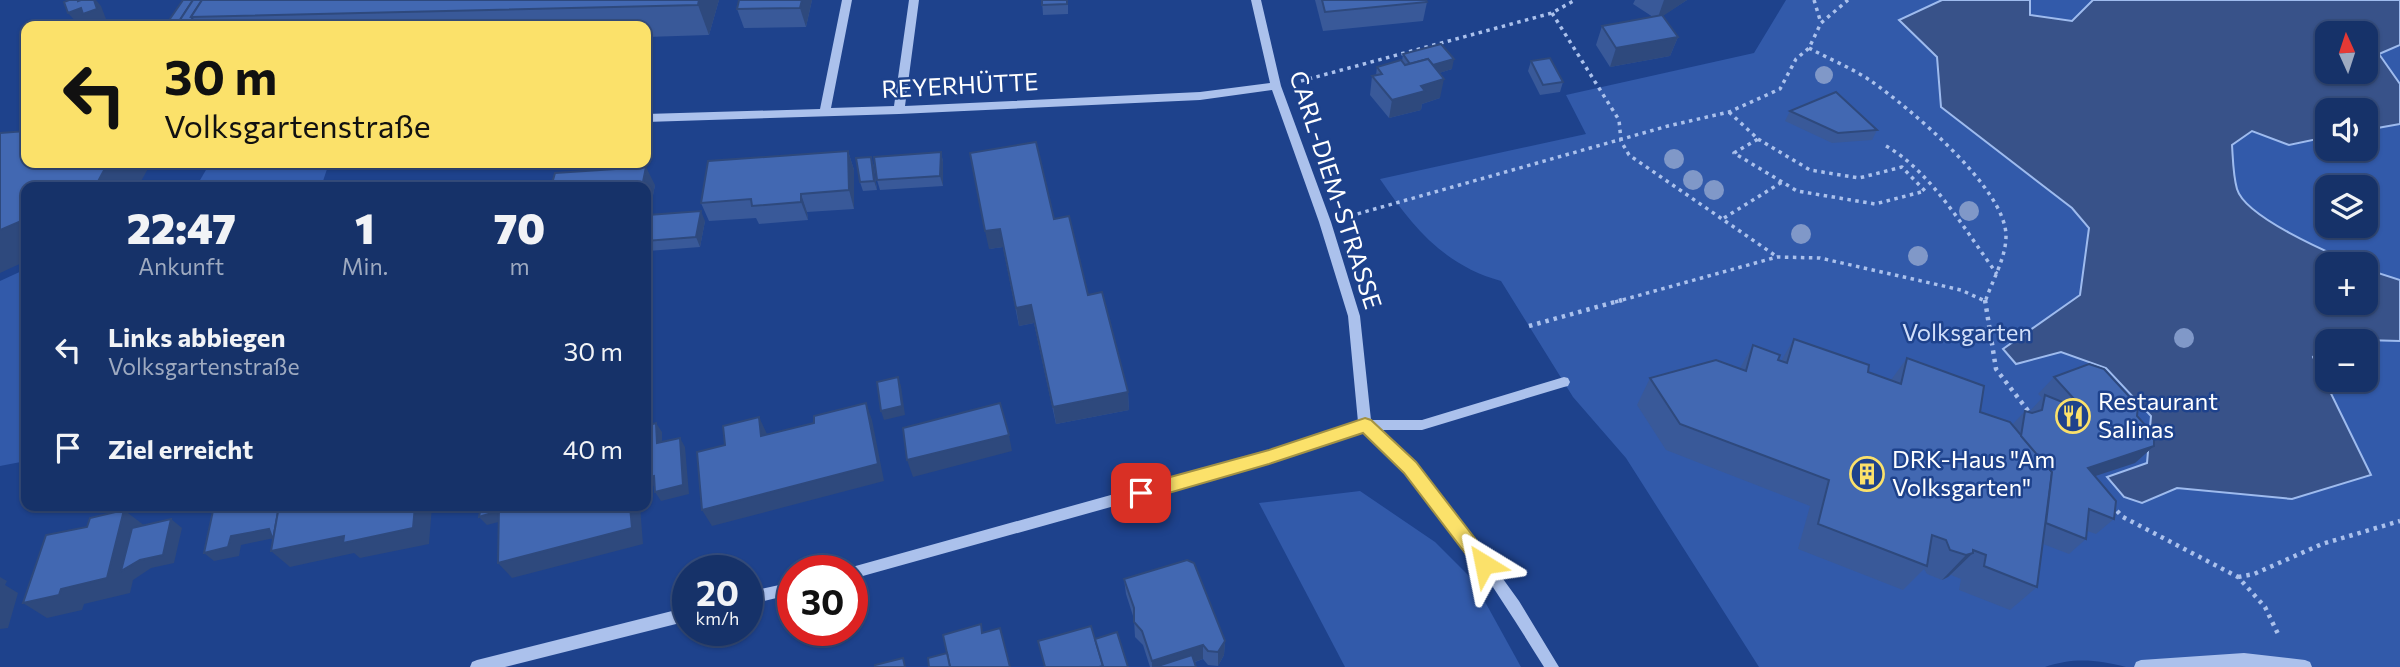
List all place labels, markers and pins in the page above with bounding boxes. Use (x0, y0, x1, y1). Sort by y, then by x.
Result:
place label: Restaurant Salinas (2098, 386, 2218, 443)
restaurant icon: Restaurant Salinas (2054, 397, 2092, 435)
place label: DRK-Haus "Am Volksgarten" (1892, 444, 2055, 501)
building icon: DRK-Haus "Am Volksgarten" (1848, 455, 1886, 493)
pin (1111, 463, 1171, 523)

